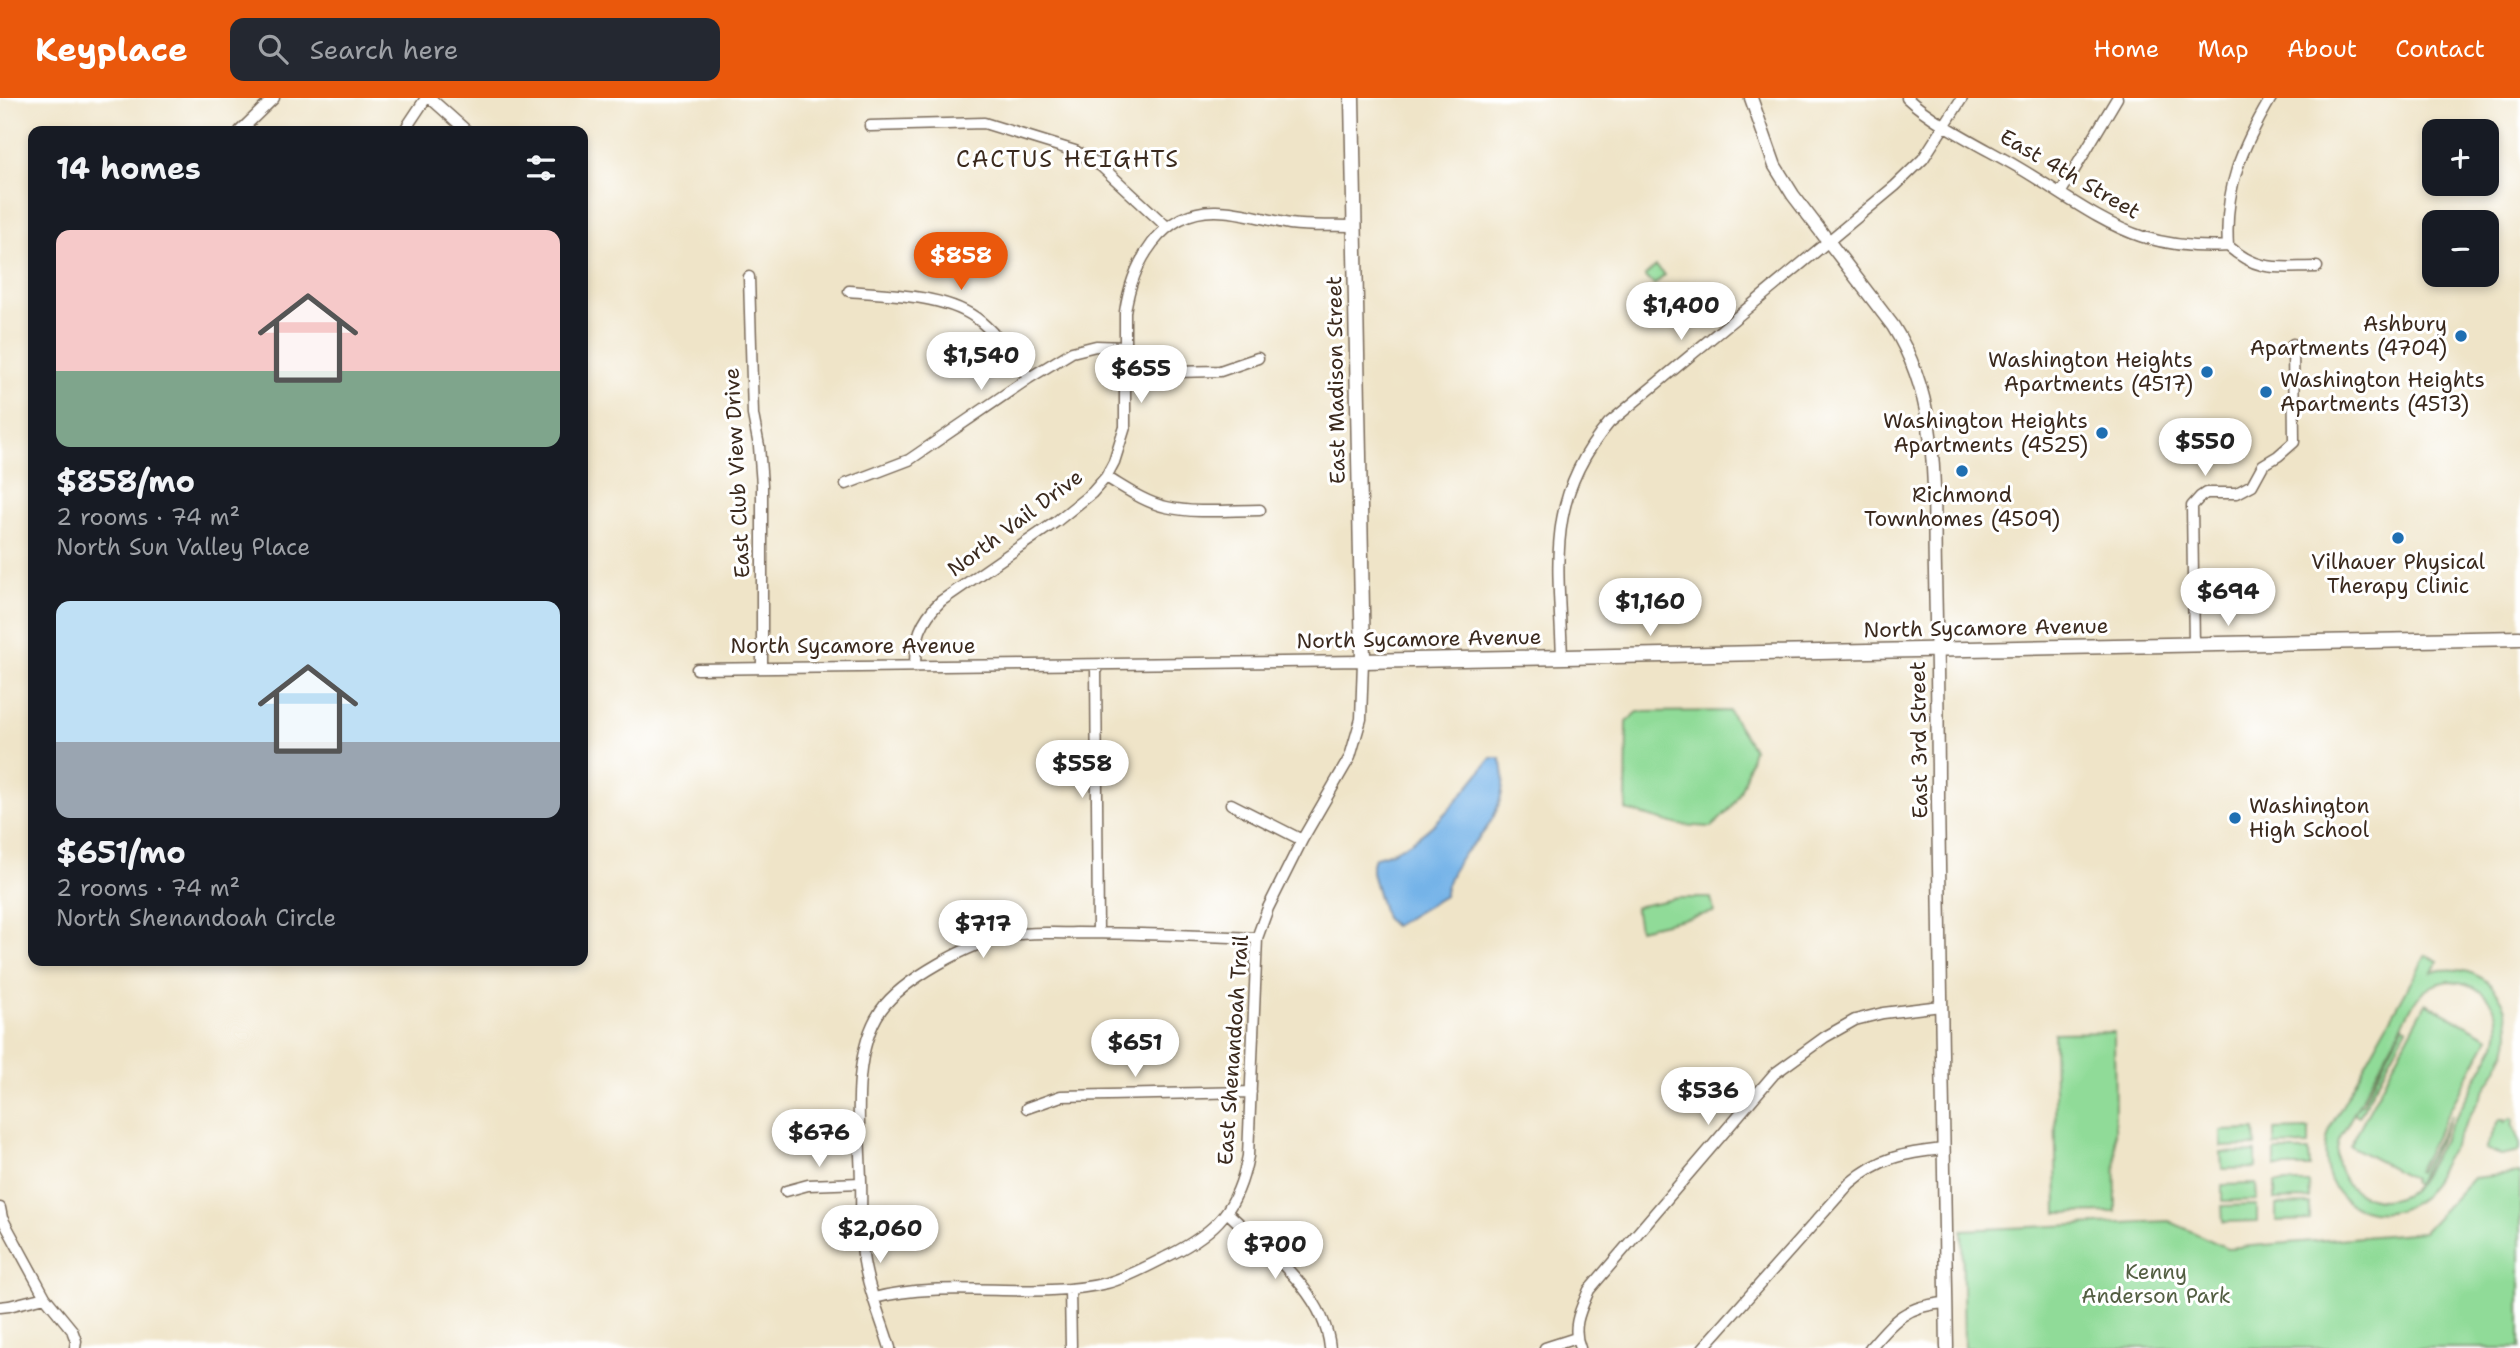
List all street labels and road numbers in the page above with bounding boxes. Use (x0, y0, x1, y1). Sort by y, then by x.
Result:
street label: East 4th Street (1995, 122, 2145, 226)
street label: East Madison Street (1320, 276, 1352, 484)
street label: East Club View Drive (718, 367, 756, 579)
street label: North Vail Drive (942, 463, 1088, 583)
street label: North Sycamore Avenue (1863, 612, 2109, 644)
street label: North Sycamore Avenue (1296, 623, 1542, 655)
street label: North Sycamore Avenue (730, 632, 976, 660)
street label: East 3rd Street (1904, 661, 1934, 819)
street label: East Shenandoah Trail (1211, 933, 1255, 1166)

